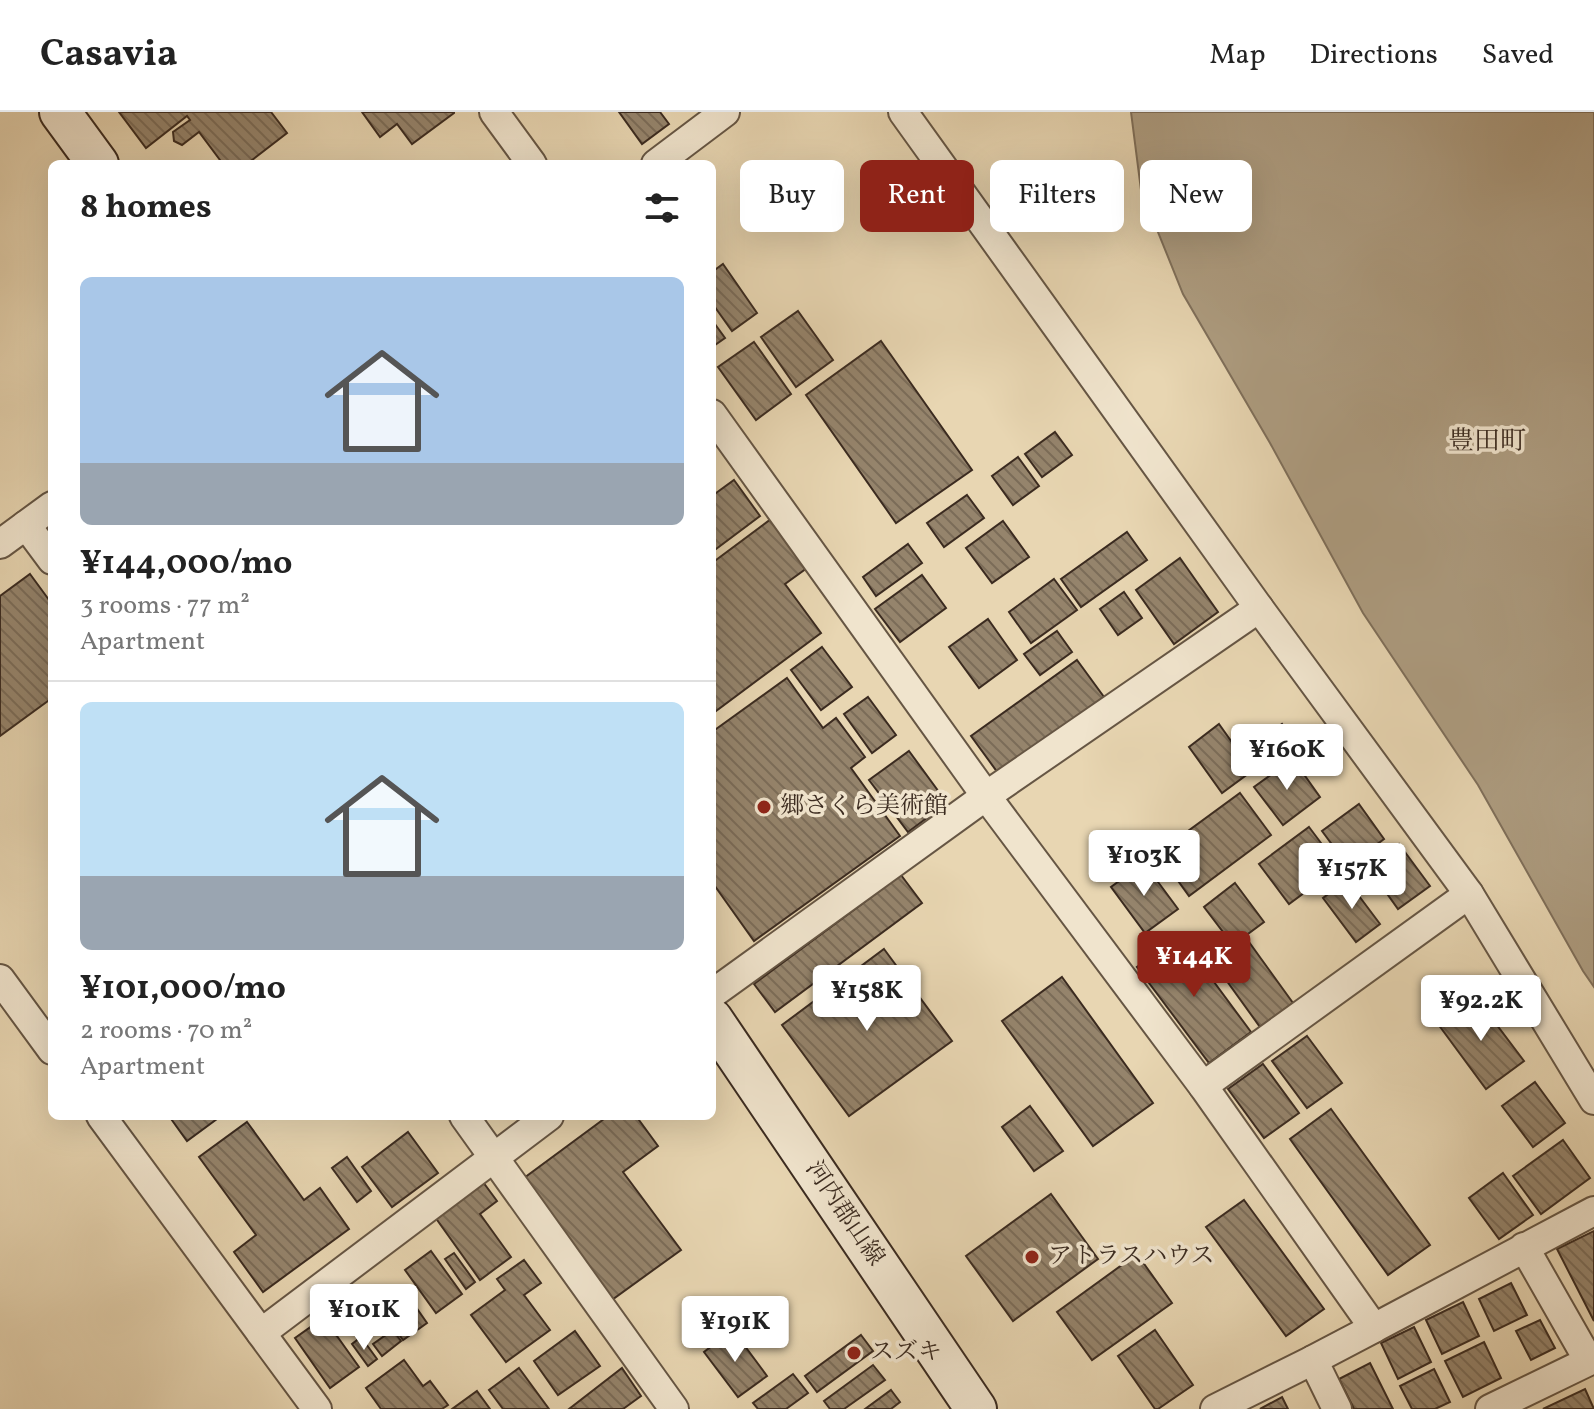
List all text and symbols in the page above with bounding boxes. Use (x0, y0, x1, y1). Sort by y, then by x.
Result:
text: Casavia (40, 29, 178, 82)
text: Map (1210, 36, 1266, 75)
text: Directions (1310, 36, 1438, 75)
text: Saved (1482, 36, 1554, 75)
chip: Buy (740, 160, 844, 232)
chip: Rent (860, 160, 974, 232)
chip: Filters (990, 160, 1124, 232)
chip: New (1140, 160, 1252, 232)
text: 8 homes (80, 185, 212, 232)
icon: filters (640, 186, 684, 230)
icon: home (310, 329, 454, 473)
district label: 豊田町 (1448, 424, 1526, 460)
text: ¥144,000/mo (80, 541, 292, 588)
text: 3 rooms · 77 m² (80, 588, 250, 624)
text: Apartment (80, 624, 205, 660)
pin: ¥160K (1231, 724, 1343, 792)
text: ¥160K (1249, 732, 1325, 768)
icon: home (310, 754, 454, 898)
place label: 郷さくら美術館 (780, 790, 948, 824)
marker: 郷さくら美術館 (755, 798, 773, 816)
pin: ¥103K (1088, 830, 1200, 898)
text: ¥103K (1107, 838, 1181, 874)
pin: ¥157K (1296, 843, 1408, 911)
text: ¥157K (1317, 851, 1387, 887)
pin: ¥144K (1138, 931, 1250, 999)
text: ¥144K (1155, 939, 1233, 975)
pin: ¥158K (811, 965, 923, 1033)
text: ¥101,000/mo (80, 966, 286, 1013)
text: ¥158K (831, 973, 903, 1009)
pin: ¥92.2K (1416, 975, 1546, 1043)
text: ¥92.2K (1439, 983, 1523, 1019)
text: 2 rooms · 70 m² (80, 1013, 252, 1049)
text: Apartment (80, 1049, 205, 1085)
street label: 河内郡山線 (796, 1155, 892, 1273)
place label: アトラスハウス (1048, 1240, 1215, 1274)
marker: アトラスハウス (1023, 1248, 1041, 1266)
pin: ¥101K (308, 1284, 420, 1352)
text: ¥101K (328, 1292, 400, 1328)
pin: ¥191K (679, 1296, 791, 1364)
text: ¥191K (700, 1304, 770, 1340)
place label: スズキ (870, 1336, 942, 1370)
marker: スズキ (845, 1344, 863, 1362)

